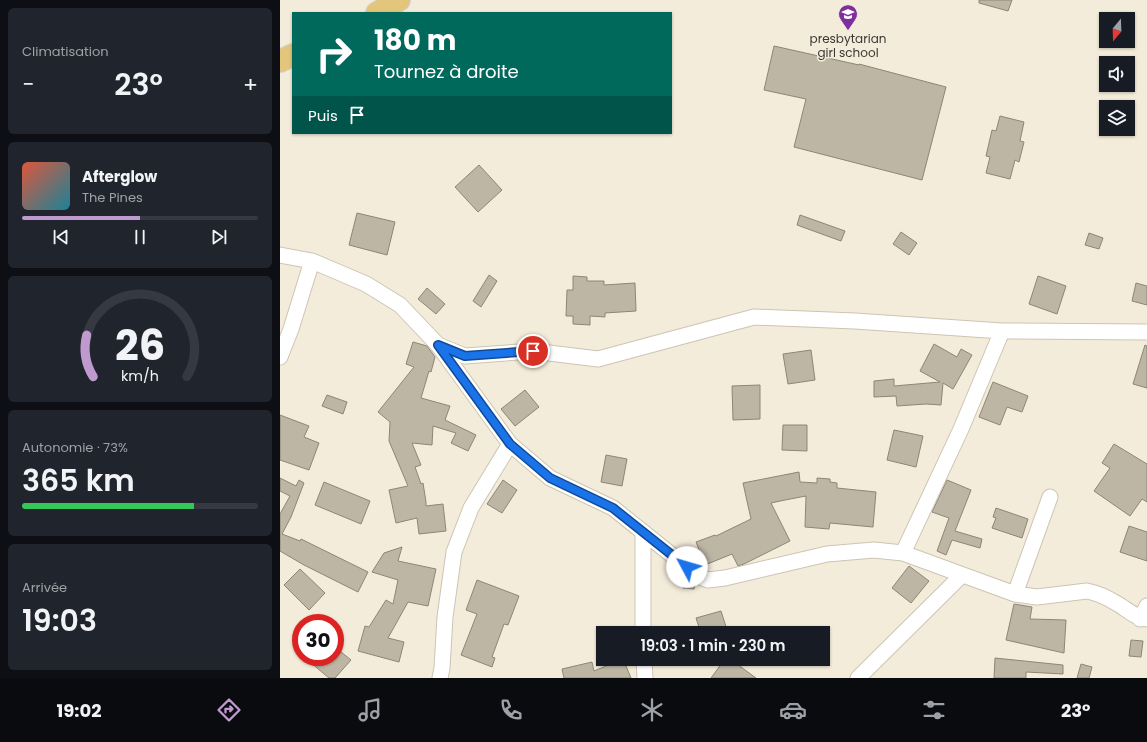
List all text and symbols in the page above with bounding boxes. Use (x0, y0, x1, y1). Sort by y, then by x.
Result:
school or university icon: presbytarian girl school (837, 3, 859, 31)
north arrow (1099, 12, 1135, 48)
map controls (1099, 12, 1135, 136)
text: 180 m (374, 21, 457, 60)
icon: right (308, 28, 360, 80)
place label: presbytarian girl school (810, 30, 886, 61)
text: Climatisation (22, 42, 109, 61)
button: sound (1099, 56, 1135, 92)
text: Tournez à droite (374, 59, 519, 84)
text: 23° (114, 63, 163, 106)
text: − (22, 69, 34, 100)
text: + (243, 69, 258, 100)
button: layers (1099, 100, 1135, 136)
icon: arrive (346, 104, 368, 126)
text: Puis (308, 105, 338, 126)
text: Afterglow (82, 166, 157, 187)
text: The Pines (82, 188, 143, 207)
icon: previous (50, 226, 72, 248)
icon: pause (129, 226, 151, 248)
icon: next (208, 226, 230, 248)
text: 26 (115, 316, 165, 375)
pin (516, 334, 550, 368)
icon: arrive (522, 340, 544, 362)
text: km/h (121, 366, 159, 386)
text: Autonomie · 73% (22, 438, 128, 457)
text: 365 km (22, 459, 135, 502)
position arrow (666, 546, 708, 588)
text: Arrivée (22, 578, 67, 597)
text: 19:03 (22, 599, 97, 642)
speed limit sign: 30 (292, 614, 344, 666)
text: 19:03 · 1 min · 230 m (640, 635, 786, 656)
icon: directions (215, 696, 243, 724)
icon: music (356, 696, 384, 724)
icon: phone (497, 696, 525, 724)
icon: climate (638, 696, 666, 724)
icon: car (779, 696, 807, 724)
icon: filters (920, 696, 948, 724)
text: 19:02 (57, 698, 102, 723)
text: 23° (1061, 698, 1090, 723)

